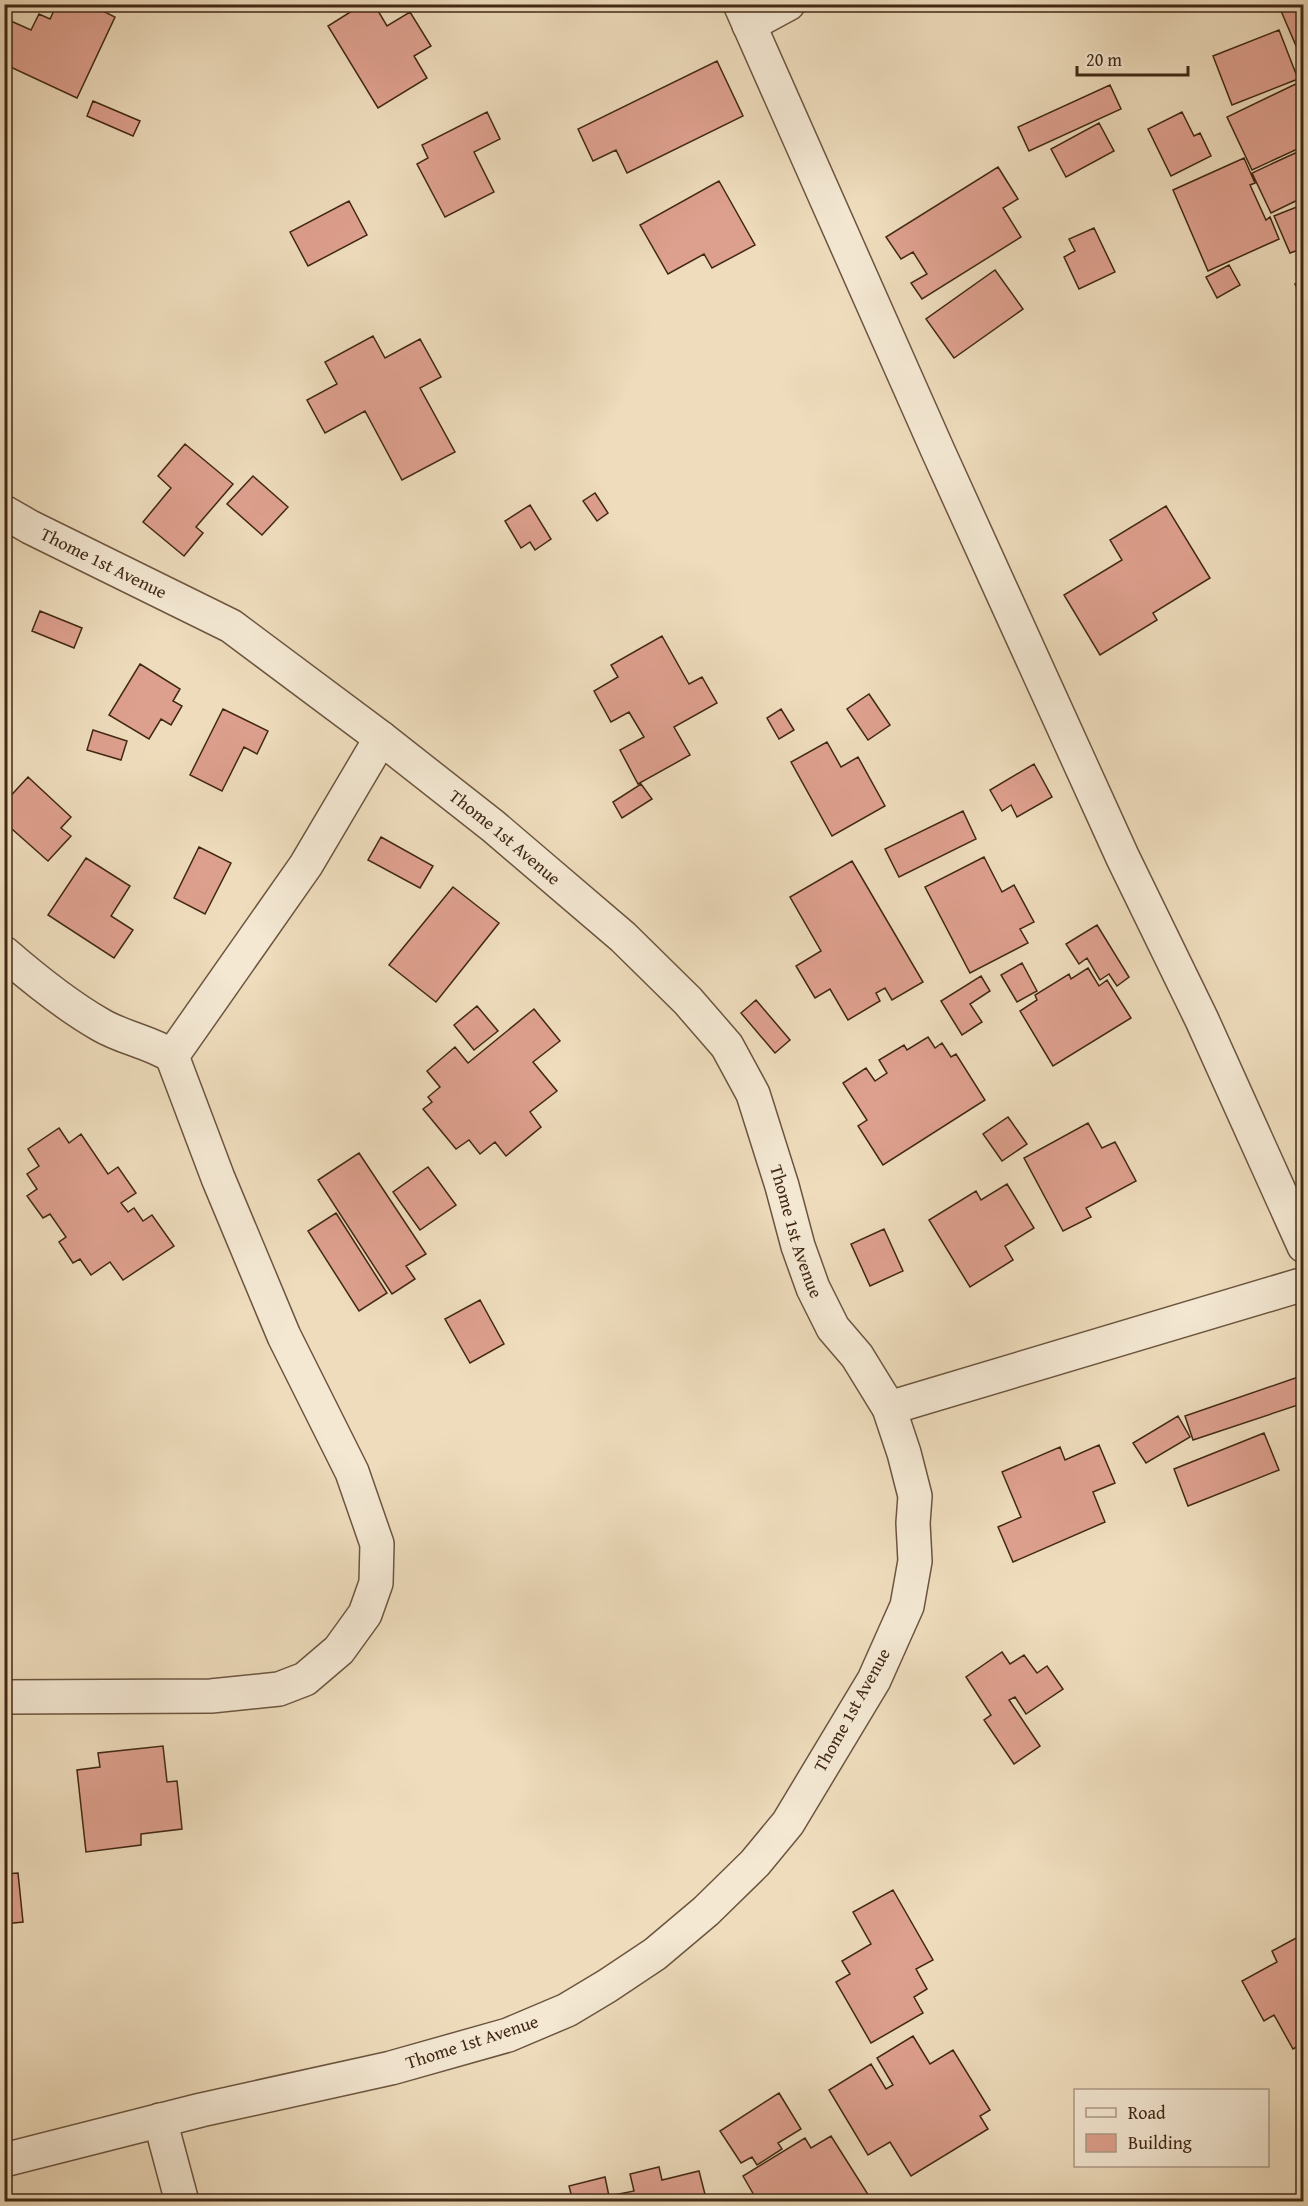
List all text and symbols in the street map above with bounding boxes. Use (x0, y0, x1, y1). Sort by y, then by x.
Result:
scale bar (1077, 39, 1188, 77)
text: 20 m (1086, 46, 1122, 73)
street label: Thome 1st Avenue (36, 520, 172, 605)
street label: Thome 1st Avenue (444, 782, 567, 891)
street label: Thome 1st Avenue (763, 1161, 830, 1303)
street label: Thome 1st Avenue (806, 1643, 897, 1777)
street label: Thome 1st Avenue (402, 2007, 542, 2076)
legend (1074, 2089, 1269, 2167)
text: Road (1128, 2099, 1166, 2126)
text: Building (1128, 2129, 1192, 2156)

